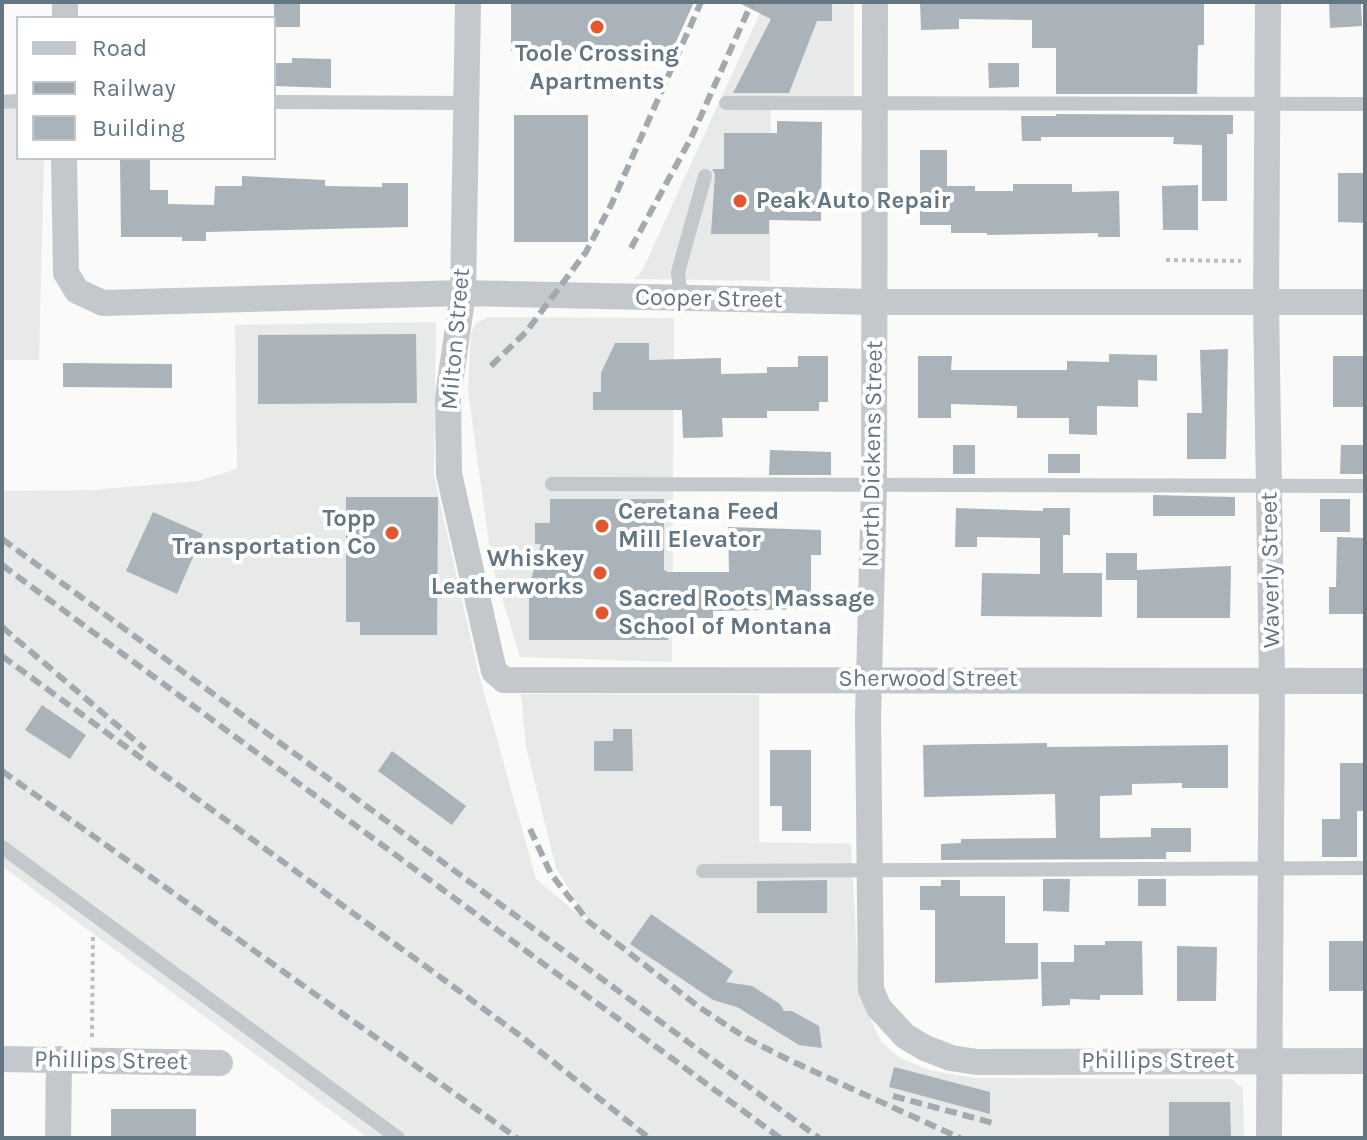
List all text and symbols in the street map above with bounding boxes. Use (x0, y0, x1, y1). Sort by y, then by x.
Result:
legend (16, 16, 276, 160)
marker: Toole Crossing Apartments (588, 18, 606, 36)
text: Road (92, 34, 147, 62)
place label: Toole Crossing Apartments (515, 40, 679, 96)
text: Railway (92, 74, 176, 102)
text: Building (92, 114, 185, 142)
place label: Peak Auto Repair (756, 187, 950, 215)
marker: Peak Auto Repair (731, 192, 749, 210)
street label: Milton Street (435, 267, 477, 411)
street label: Cooper Street (635, 283, 783, 315)
street label: North Dickens Street (857, 340, 889, 568)
street label: Waverly Street (1255, 492, 1287, 648)
place label: Ceretana Feed Mill Elevator (618, 498, 779, 554)
place label: Topp Transportation Co (172, 505, 376, 561)
marker: Ceretana Feed Mill Elevator (593, 517, 611, 535)
marker: Topp Transportation Co (383, 524, 401, 542)
place label: Whiskey Leatherworks (431, 545, 584, 601)
marker: Whiskey Leatherworks (591, 564, 609, 582)
place label: Sacred Roots Massage School of Montana (618, 585, 875, 641)
marker: Sacred Roots Massage School of Montana (593, 604, 611, 622)
street label: Sherwood Street (838, 665, 1018, 693)
street label: Phillips Street (34, 1045, 188, 1077)
street label: Phillips Street (1081, 1047, 1235, 1075)

